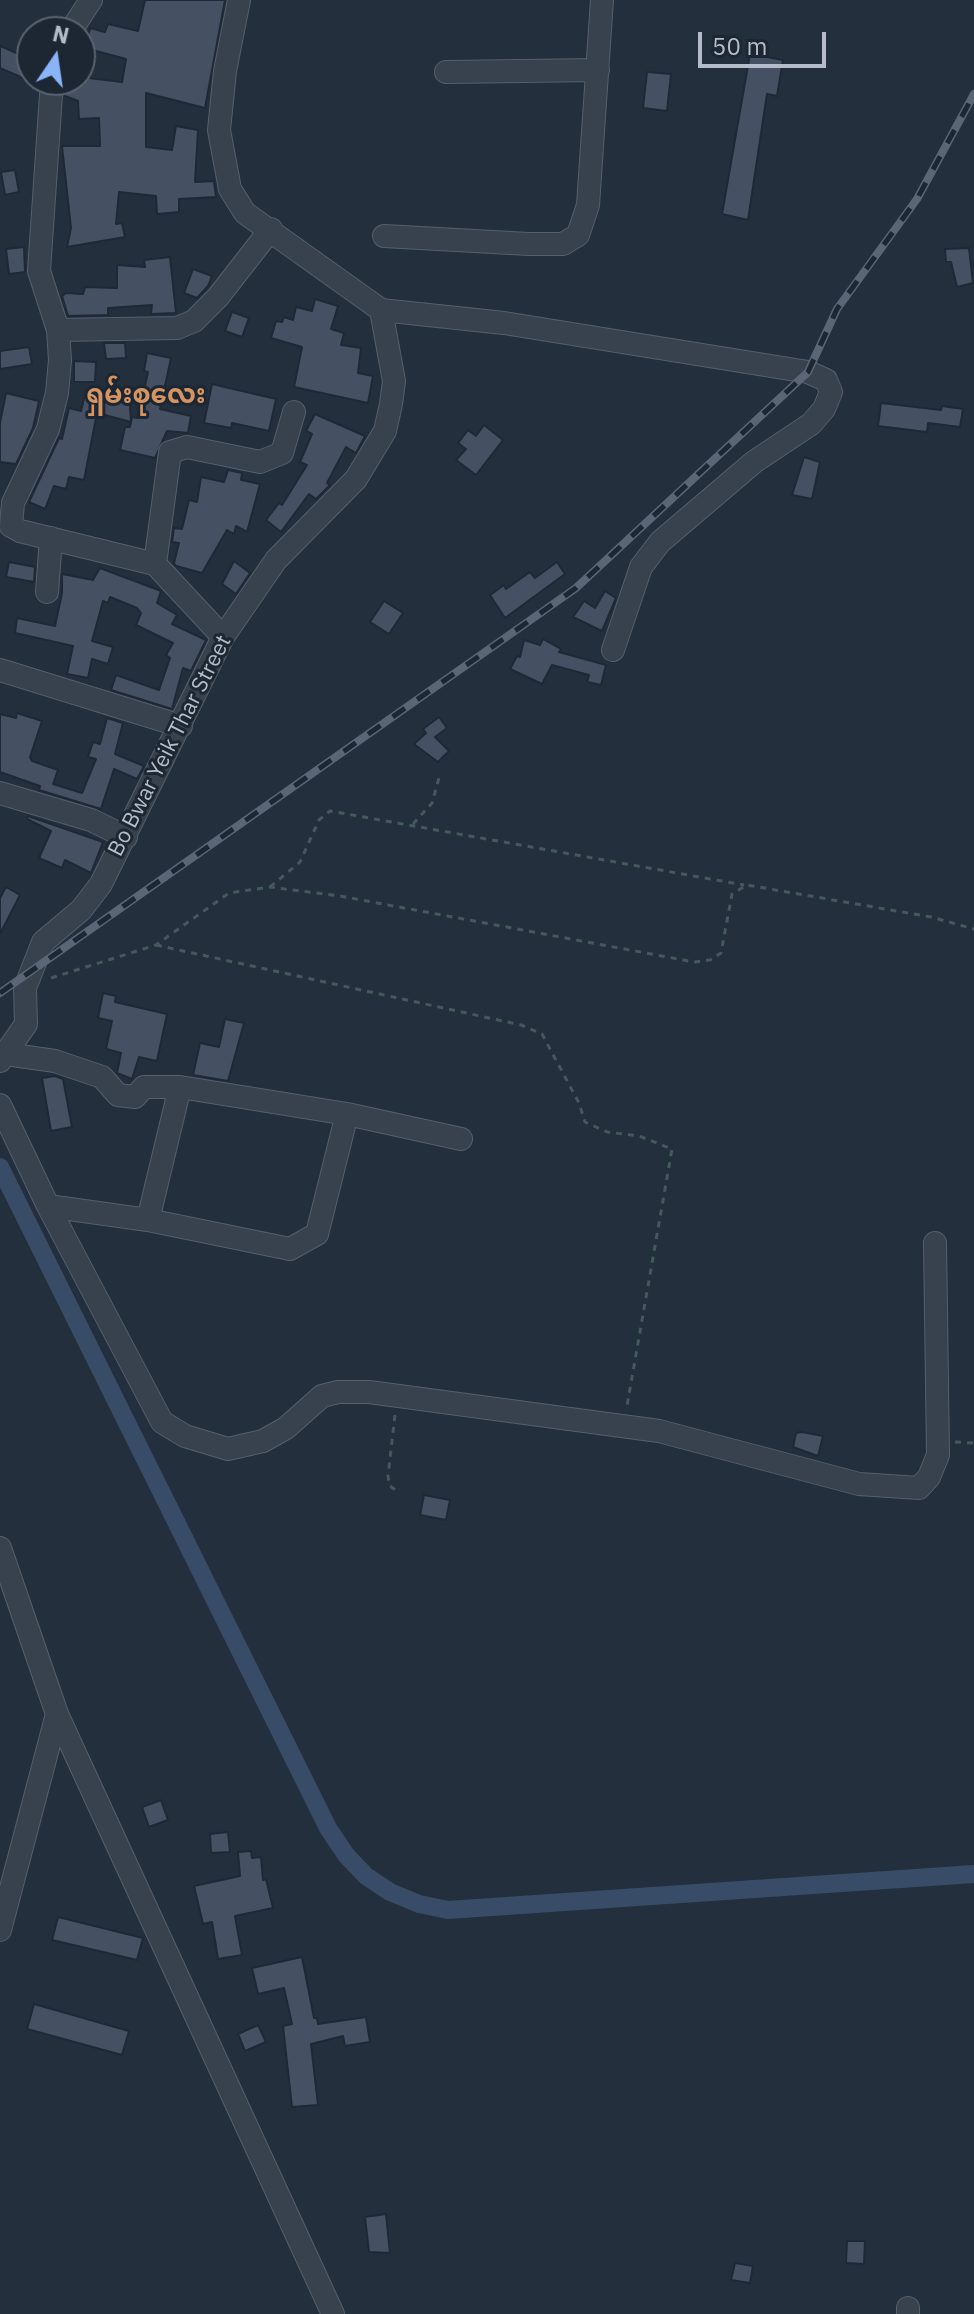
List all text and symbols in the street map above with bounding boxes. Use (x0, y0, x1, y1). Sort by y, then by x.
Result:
north arrow (16, 16, 96, 96)
scale bar (702, 16, 830, 66)
text: N (50, 18, 72, 50)
text: 50 m (712, 30, 767, 62)
district label: ရှမ်းစုလေး (86, 379, 206, 411)
street label: Bo Bwar Yeik Thar Street (103, 631, 237, 861)

